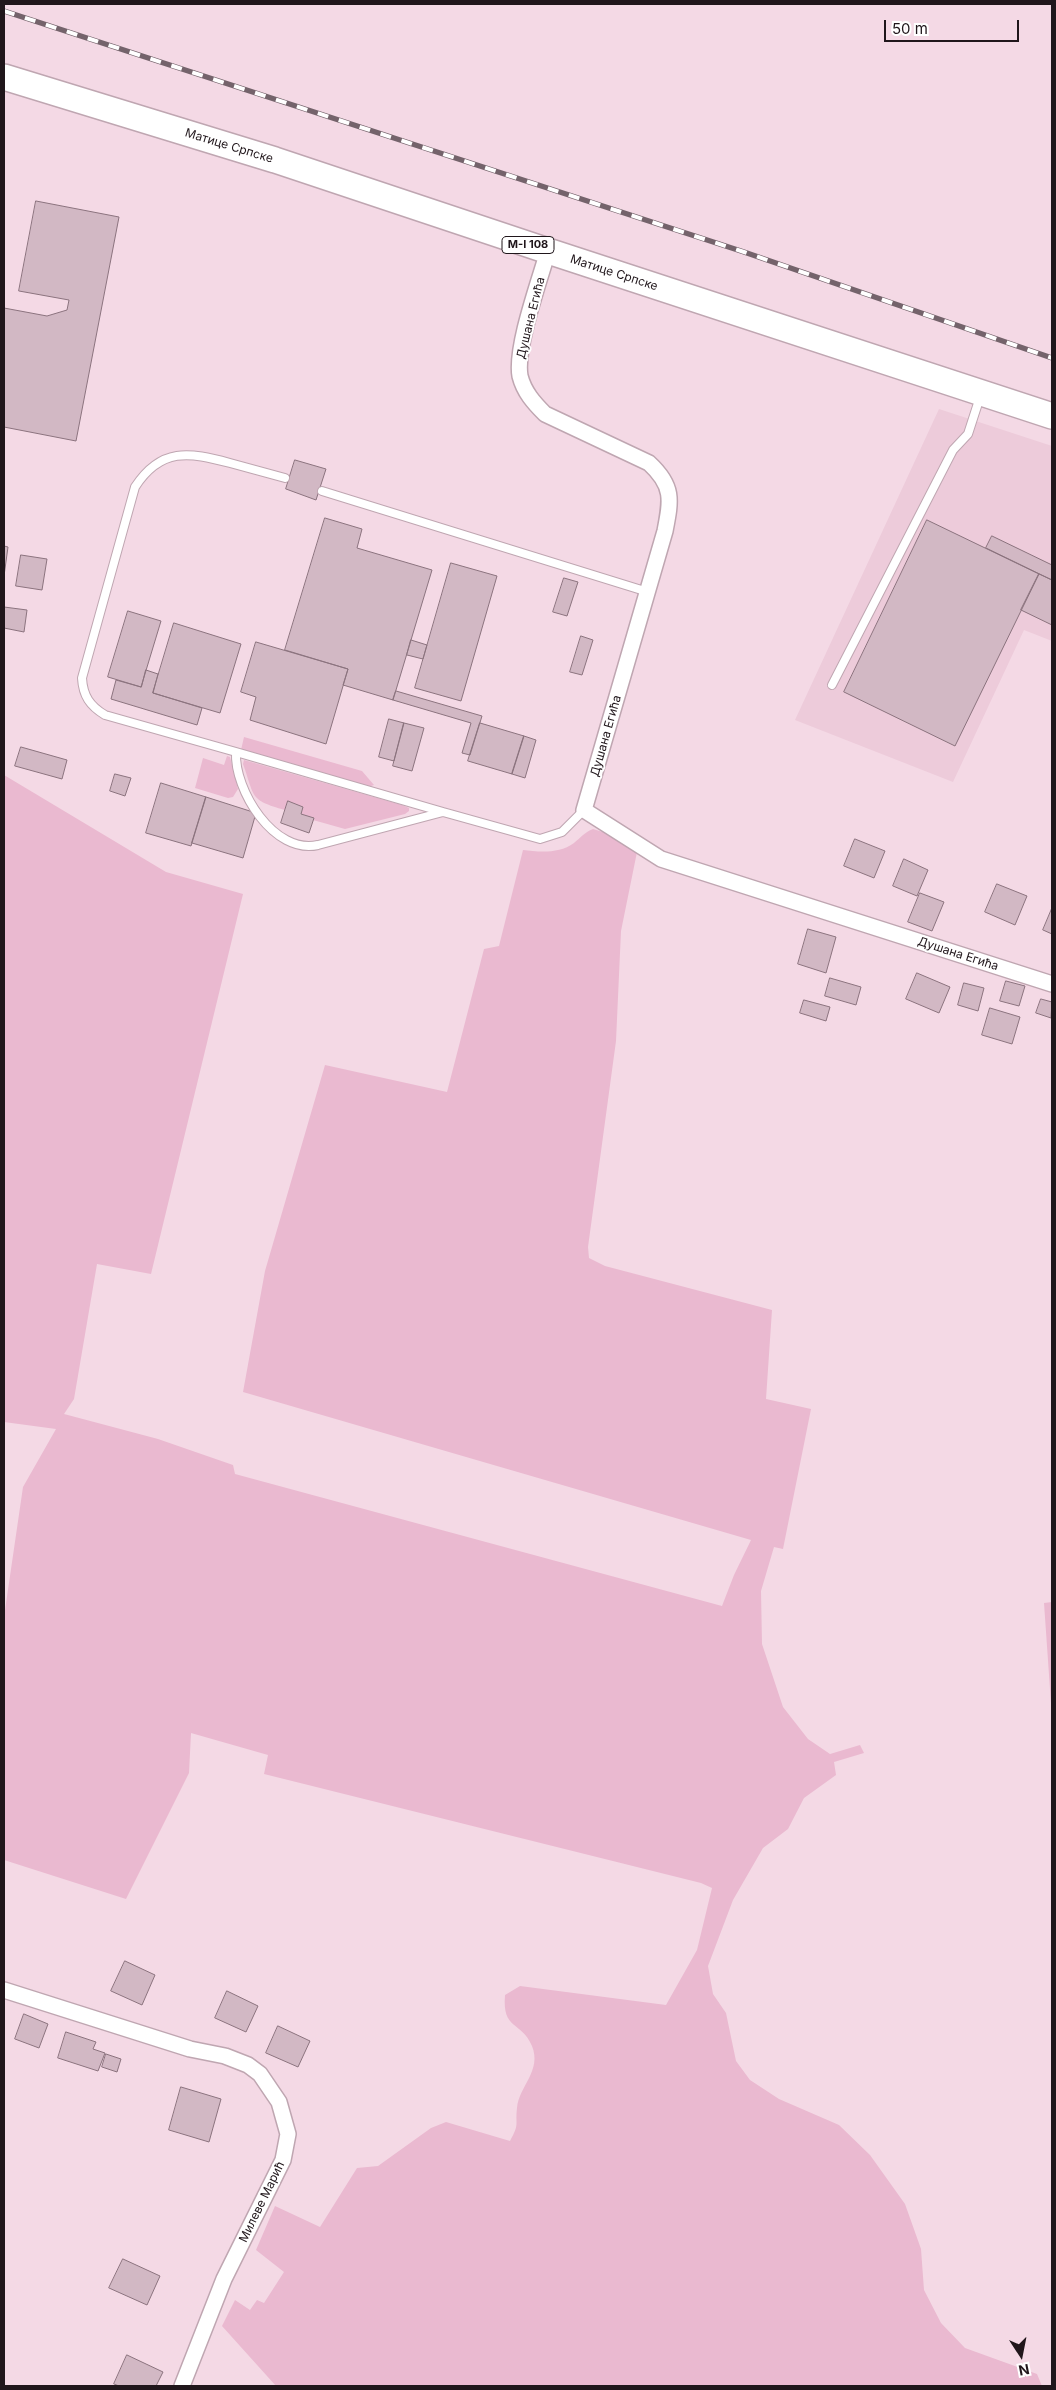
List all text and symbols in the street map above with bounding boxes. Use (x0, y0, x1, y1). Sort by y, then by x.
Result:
scale bar (886, 10, 1021, 42)
text: 50 m (892, 19, 928, 38)
street label: Матице Српске (183, 126, 275, 166)
road number: M-I 108 (502, 236, 554, 254)
street label: Матице Српске (568, 252, 660, 294)
street label: Душана Егића (514, 276, 548, 360)
street label: Душана Егића (588, 694, 624, 778)
street label: Душана Егића (916, 934, 1000, 974)
street label: Милеве Мaрић (236, 2159, 288, 2245)
north arrow (996, 2330, 1046, 2380)
text: N (1017, 2361, 1031, 2380)

